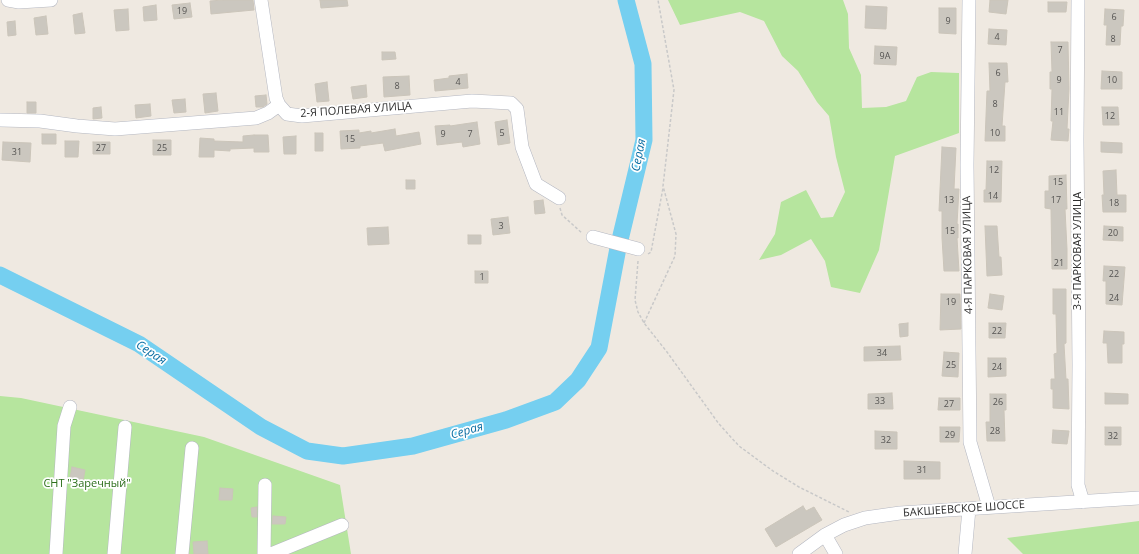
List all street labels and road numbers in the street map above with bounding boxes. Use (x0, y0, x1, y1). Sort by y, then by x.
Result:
street label: 2-Я ПОЛЕВАЯ УЛИЦА (300, 100, 412, 120)
street label: 3-Я ПАРКОВАЯ УЛИЦА (1071, 192, 1085, 310)
street label: 4-Я ПАРКОВАЯ УЛИЦА (960, 196, 976, 314)
street label: БАКШЕЕВСКОЕ ШОССЕ (903, 498, 1025, 520)

